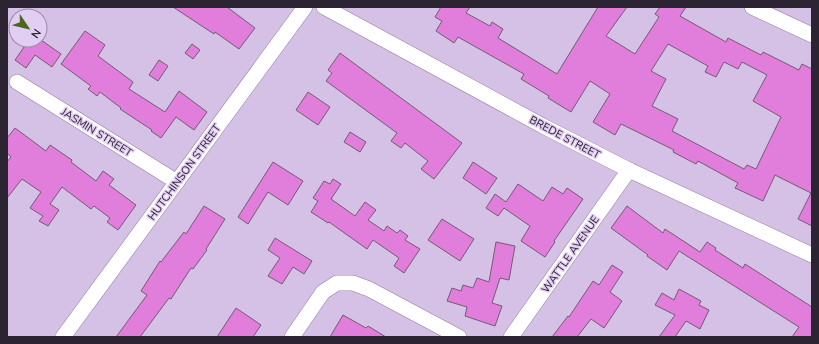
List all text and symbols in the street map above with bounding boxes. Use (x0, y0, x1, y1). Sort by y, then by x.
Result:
north arrow (8, 8, 48, 48)
text: N (27, 26, 44, 41)
street label: JASMIN STREET (57, 104, 136, 161)
street label: BREDE STREET (527, 112, 603, 163)
street label: HUTCHINSON STREET (144, 121, 225, 223)
street label: WATTLE AVENUE (538, 213, 603, 296)

